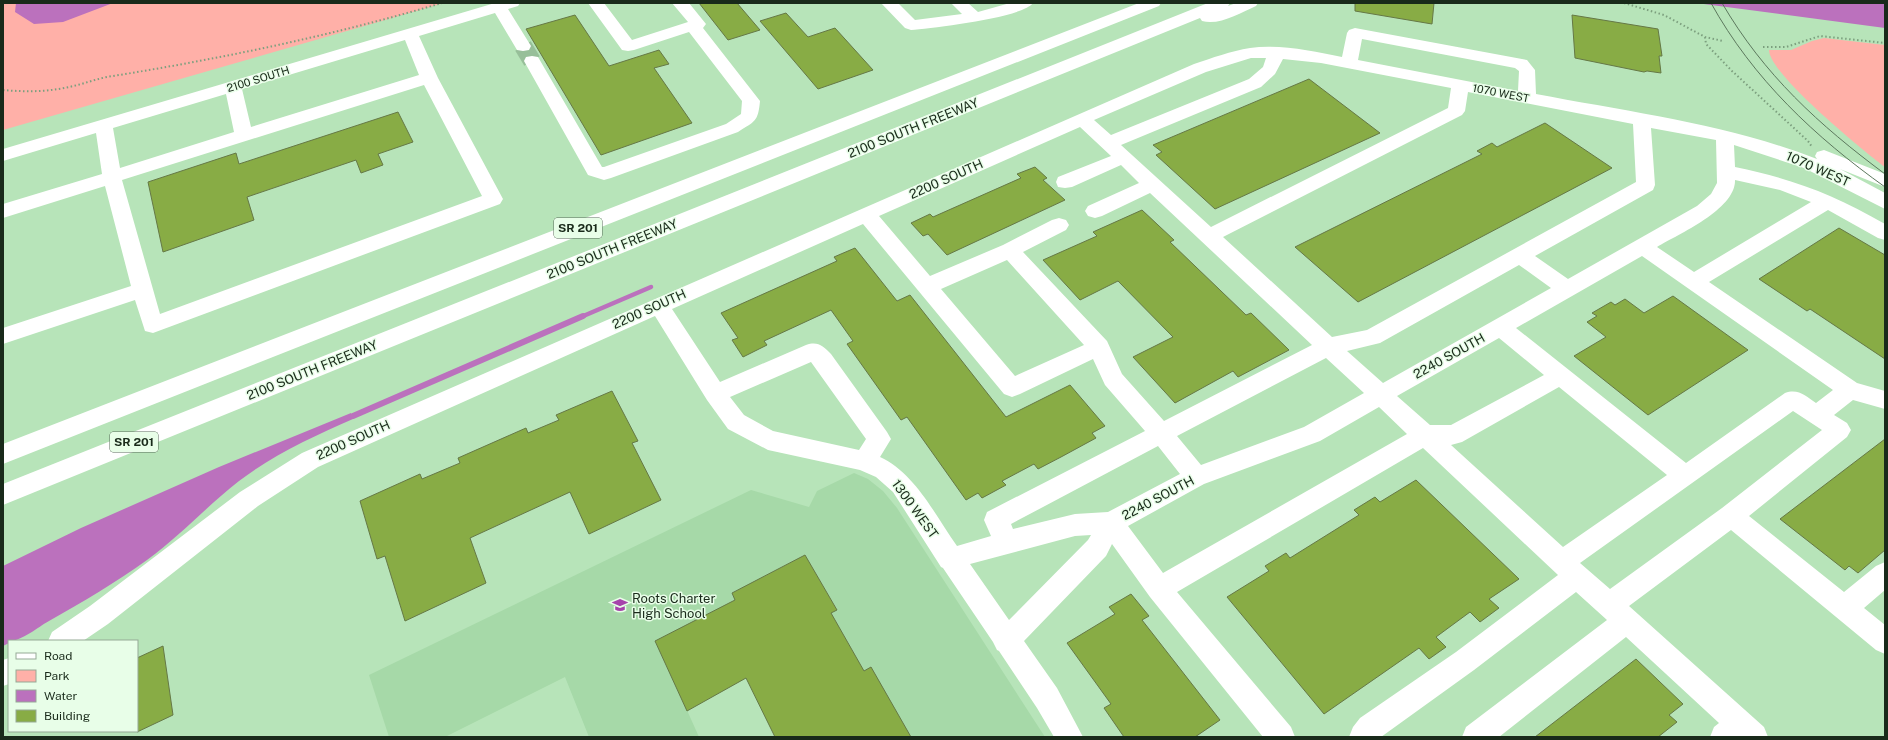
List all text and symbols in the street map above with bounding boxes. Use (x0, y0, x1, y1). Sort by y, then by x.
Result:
street label: 2100 SOUTH (225, 64, 291, 94)
street label: 1070 WEST (1472, 82, 1531, 104)
street label: 2100 SOUTH FREEWAY (845, 95, 981, 161)
street label: 1070 WEST (1784, 148, 1852, 190)
street label: 2200 SOUTH (907, 156, 985, 202)
street label: 2100 SOUTH FREEWAY (544, 216, 680, 282)
road number: SR 201 (554, 218, 602, 238)
street label: 2200 SOUTH (610, 286, 688, 332)
street label: 2240 SOUTH (1411, 330, 1487, 382)
street label: 2100 SOUTH FREEWAY (244, 337, 380, 403)
street label: 2200 SOUTH (314, 417, 392, 463)
road number: SR 201 (110, 432, 158, 452)
street label: 2240 SOUTH (1119, 473, 1197, 523)
street label: 1300 WEST (889, 477, 941, 541)
place label: Roots Charter High School (632, 591, 716, 621)
school or university icon: Roots Charter High School (611, 596, 629, 614)
legend (8, 640, 138, 732)
text: Road (44, 649, 72, 663)
text: Park (44, 669, 70, 683)
text: Water (44, 689, 78, 703)
text: Building (44, 709, 90, 723)

